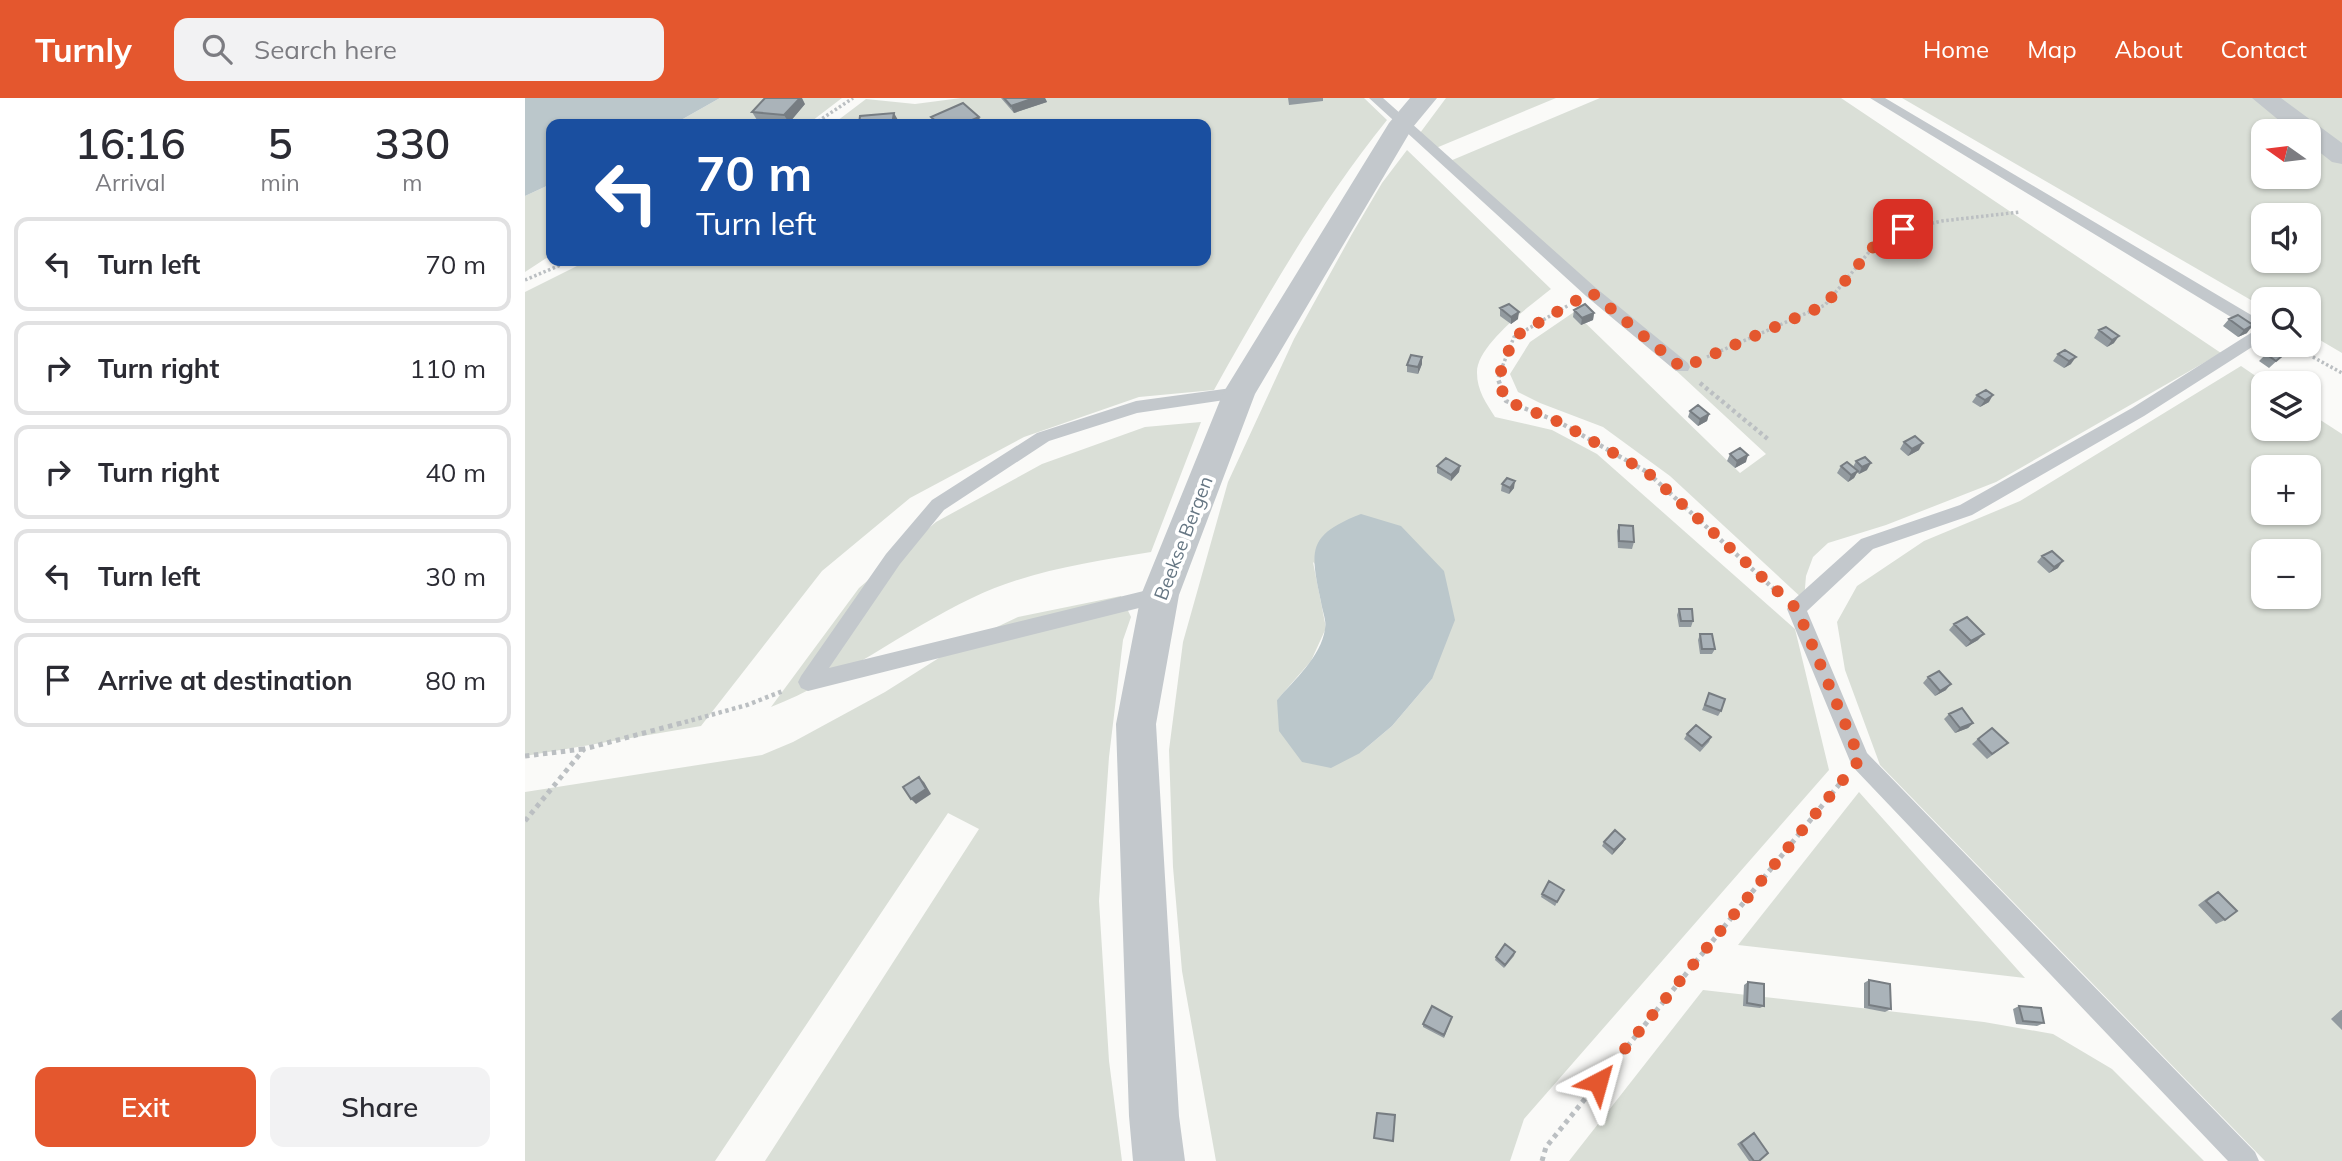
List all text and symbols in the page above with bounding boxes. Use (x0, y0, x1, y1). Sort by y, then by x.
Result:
search box (174, 18, 664, 81)
text: Turnly (35, 29, 132, 70)
icon: search (198, 30, 236, 68)
text: Search here (254, 33, 397, 66)
text: Home (1923, 34, 1989, 64)
text: Map (2027, 34, 2077, 64)
text: About (2115, 34, 2183, 64)
text: Contact (2221, 34, 2307, 64)
text: 16:16 (75, 117, 186, 170)
text: 5 (267, 117, 293, 170)
text: 330 (375, 117, 450, 170)
north arrow (2251, 119, 2321, 189)
map controls (2251, 119, 2321, 609)
text: 70 m (696, 142, 812, 203)
icon: left (581, 147, 672, 238)
text: Arrival (95, 168, 165, 197)
text: min (260, 168, 300, 197)
text: m (402, 168, 422, 197)
pin (1873, 199, 1933, 259)
text: Turn left (696, 203, 816, 243)
button: sound (2251, 203, 2321, 273)
icon: arrive (1884, 210, 1922, 248)
icon: left (39, 245, 77, 283)
text: Turn left (98, 248, 200, 281)
text: 70 m (425, 248, 486, 281)
button: search (2251, 287, 2321, 357)
icon: right (39, 349, 77, 387)
text: Turn right (98, 352, 219, 385)
text: 110 m (410, 352, 486, 385)
button: layers (2251, 371, 2321, 441)
icon: right (39, 453, 77, 491)
button: + (2251, 455, 2321, 525)
text: Turn right (98, 456, 219, 489)
text: 40 m (425, 456, 486, 489)
street label: Beekse Bergen (1148, 473, 1218, 603)
button: − (2251, 539, 2321, 609)
icon: left (39, 557, 77, 595)
text: Turn left (98, 560, 200, 593)
text: 30 m (425, 560, 486, 593)
icon: arrive (39, 661, 77, 699)
text: Arrive at destination (98, 664, 353, 697)
text: 80 m (425, 664, 486, 697)
position arrow (1561, 1045, 1635, 1119)
button: Exit (35, 1067, 256, 1147)
button: Share (270, 1067, 490, 1147)

